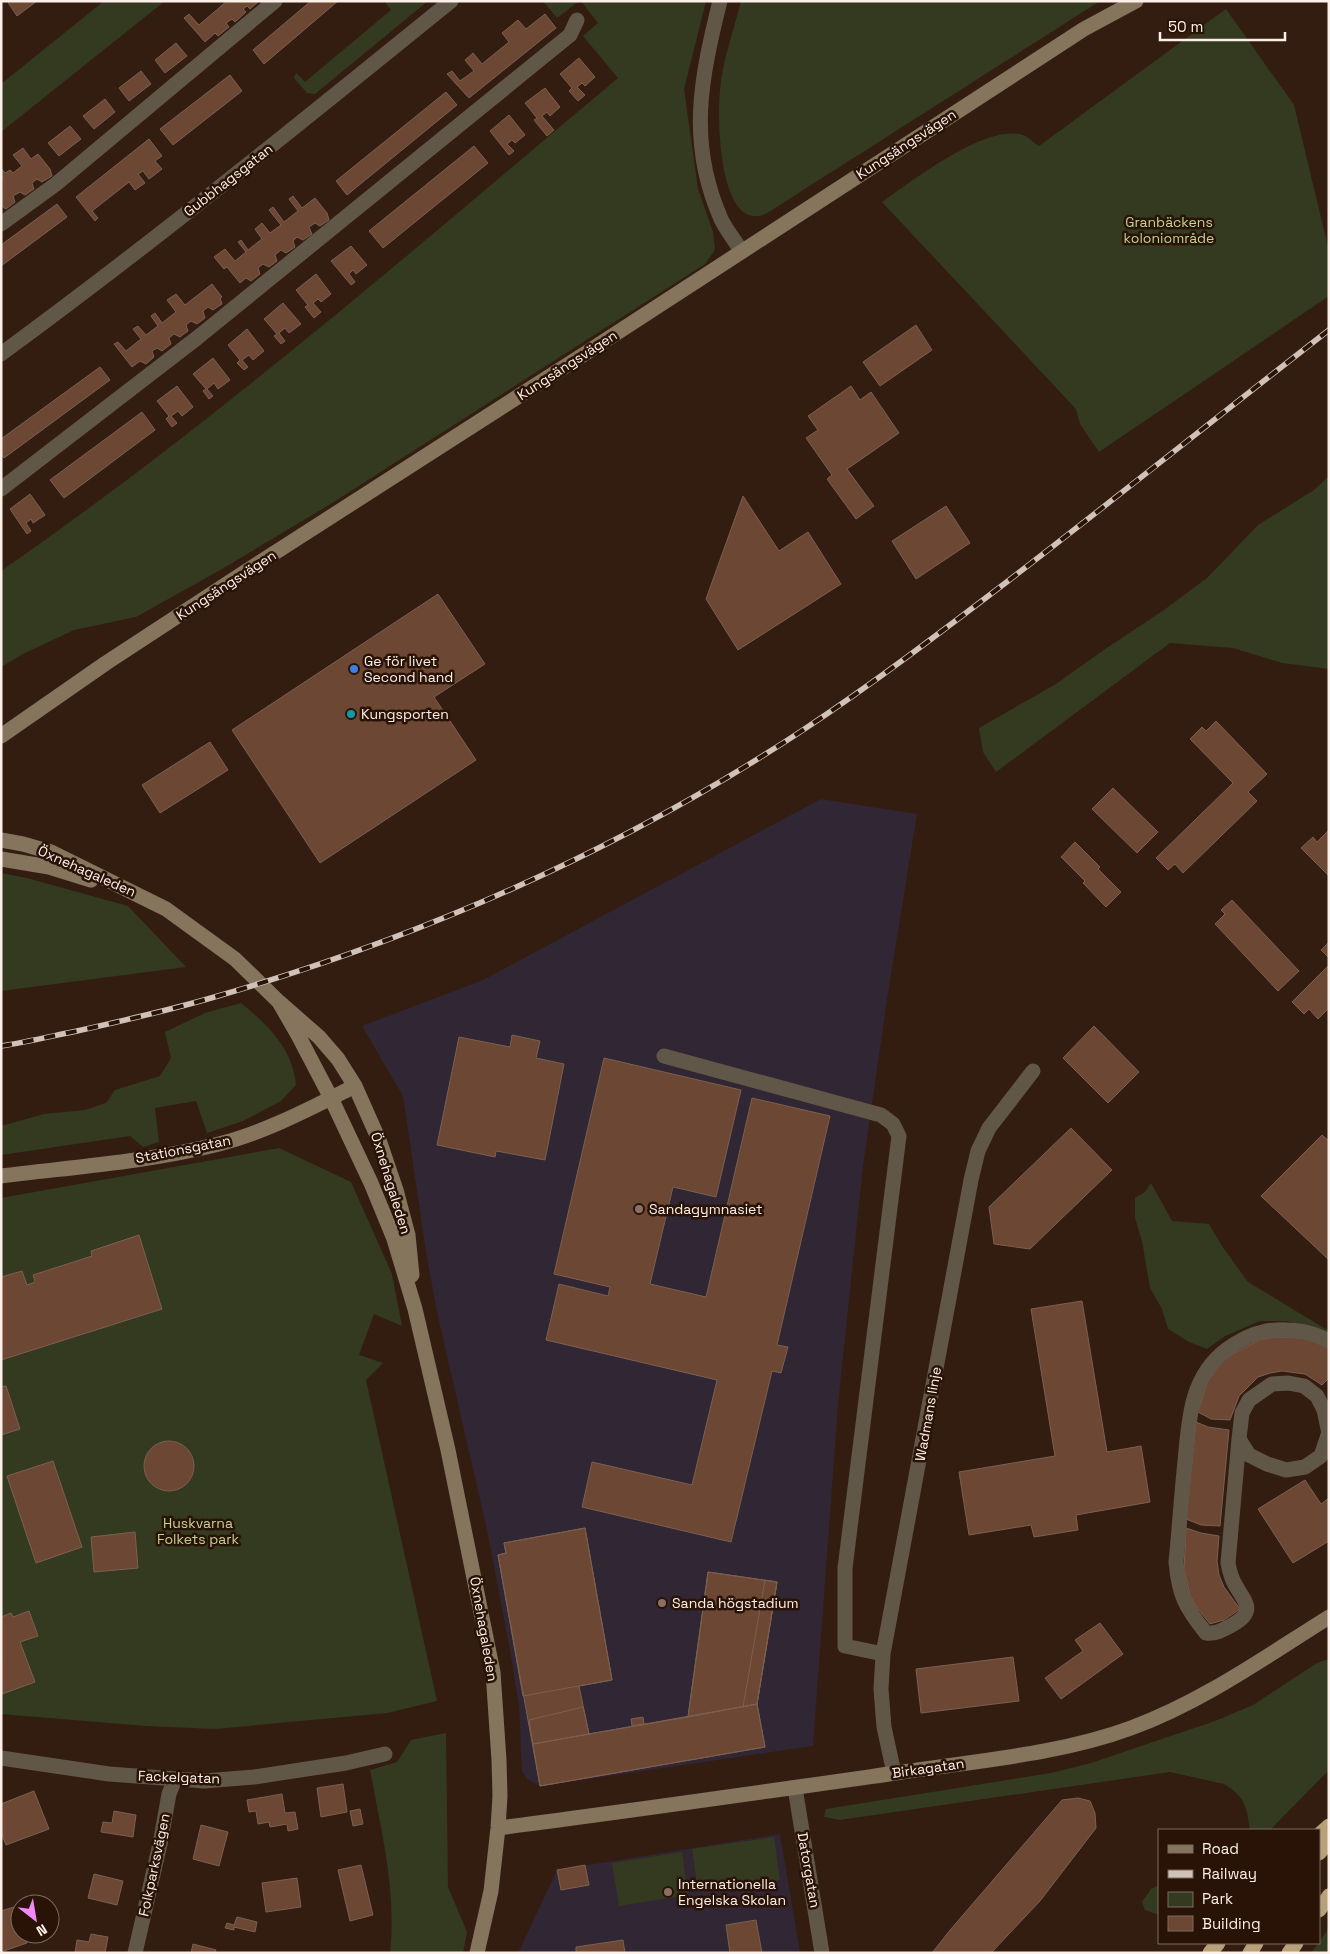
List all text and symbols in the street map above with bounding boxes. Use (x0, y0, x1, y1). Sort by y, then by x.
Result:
scale bar (1160, 10, 1285, 42)
text: 50 m (1168, 17, 1203, 36)
street label: Kungsängsvägen (853, 105, 959, 183)
street label: Gubbhagsgatan (180, 140, 276, 220)
park label: Granbäckens koloniområde (1124, 213, 1214, 247)
street label: Kungsängsvägen (514, 326, 620, 404)
street label: Kungsängsvägen (173, 546, 279, 624)
place label: Ge för livet Second hand (364, 652, 453, 686)
marker: Ge för livet Second hand (348, 663, 360, 675)
place label: Kungsporten (361, 705, 449, 723)
marker: Kungsporten (345, 708, 357, 720)
street label: Öxnehagaleden (35, 841, 139, 901)
street label: Öxnehagaleden (367, 1130, 415, 1236)
street label: Stationsgatan (134, 1131, 232, 1167)
place label: Sandagymnasiet (649, 1200, 763, 1218)
marker: Sandagymnasiet (633, 1203, 645, 1215)
street label: Wadmans linje (911, 1365, 945, 1463)
park label: Huskvarna Folkets park (157, 1514, 239, 1548)
street label: Öxnehagaleden (466, 1575, 502, 1683)
place label: Sanda högstadium (672, 1594, 799, 1612)
marker: Sanda högstadium (656, 1597, 668, 1609)
street label: Birkagatan (891, 1754, 965, 1782)
street label: Fackelgatan (138, 1767, 220, 1787)
street label: Folkparksvägen (134, 1812, 174, 1918)
legend (1158, 1829, 1320, 1944)
street label: Datorgatan (794, 1831, 824, 1909)
text: Road (1202, 1839, 1239, 1858)
text: Railway (1202, 1864, 1257, 1883)
place label: Internationella Engelska Skolan (678, 1875, 786, 1909)
marker: Internationella Engelska Skolan (662, 1886, 674, 1898)
text: Park (1202, 1889, 1233, 1908)
north arrow (10, 1894, 60, 1944)
text: Building (1202, 1914, 1261, 1933)
text: N (33, 1920, 50, 1940)

